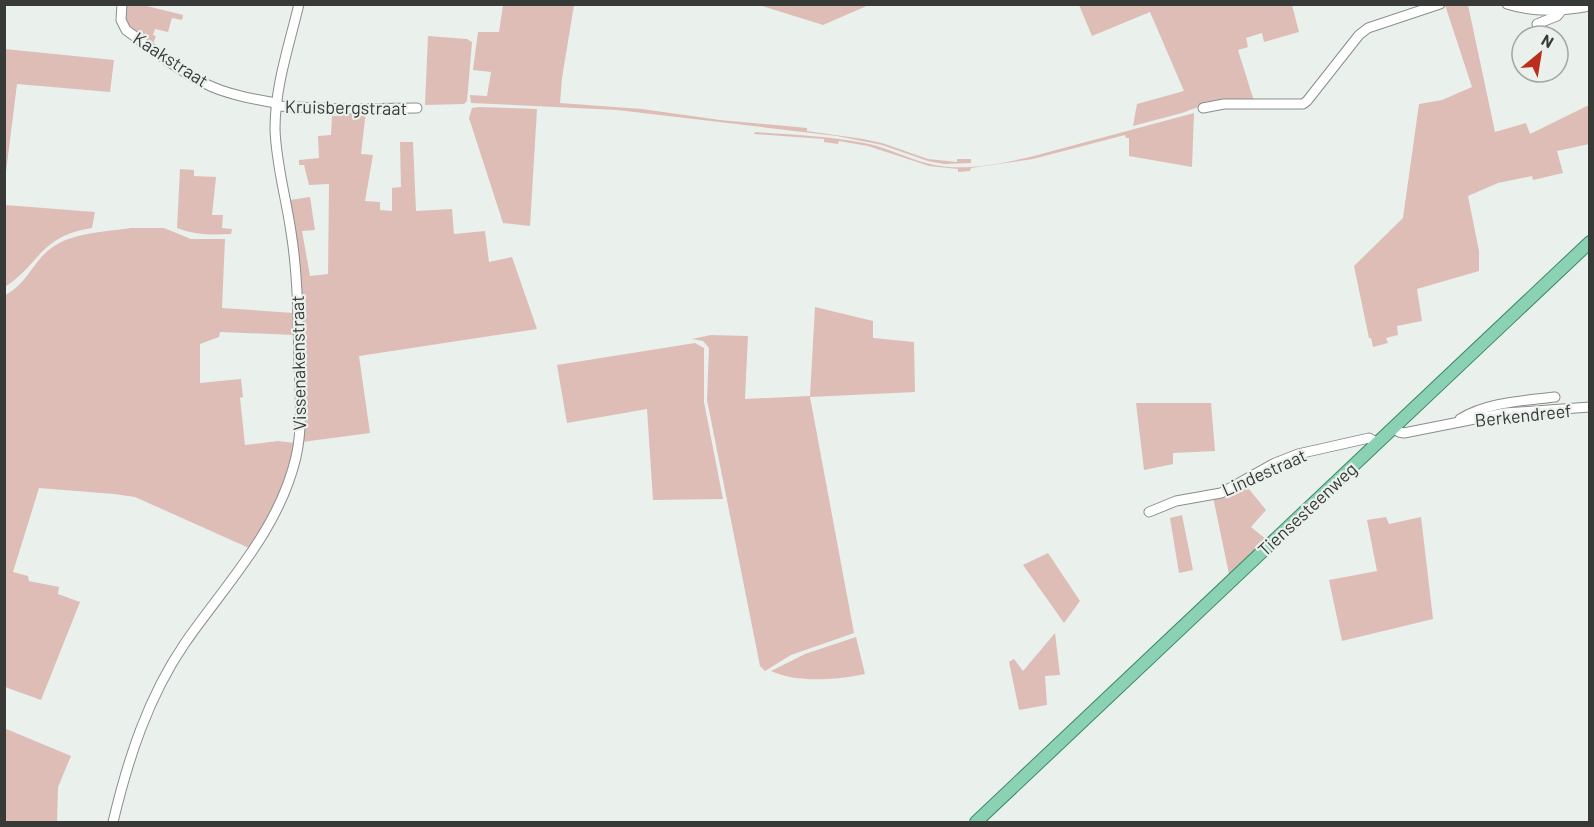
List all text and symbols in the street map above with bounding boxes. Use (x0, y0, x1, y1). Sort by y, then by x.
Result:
north arrow (1510, 24, 1570, 84)
street label: Kaakstraat (129, 27, 213, 91)
text: N (1538, 30, 1557, 51)
street label: Kruisbergstraat (285, 95, 407, 119)
street label: Vissenakenstraat (286, 295, 310, 431)
street label: Berkendreef (1474, 399, 1572, 431)
street label: Lindestraat (1218, 444, 1310, 500)
street label: Tiensesteenweg (1253, 457, 1361, 561)

